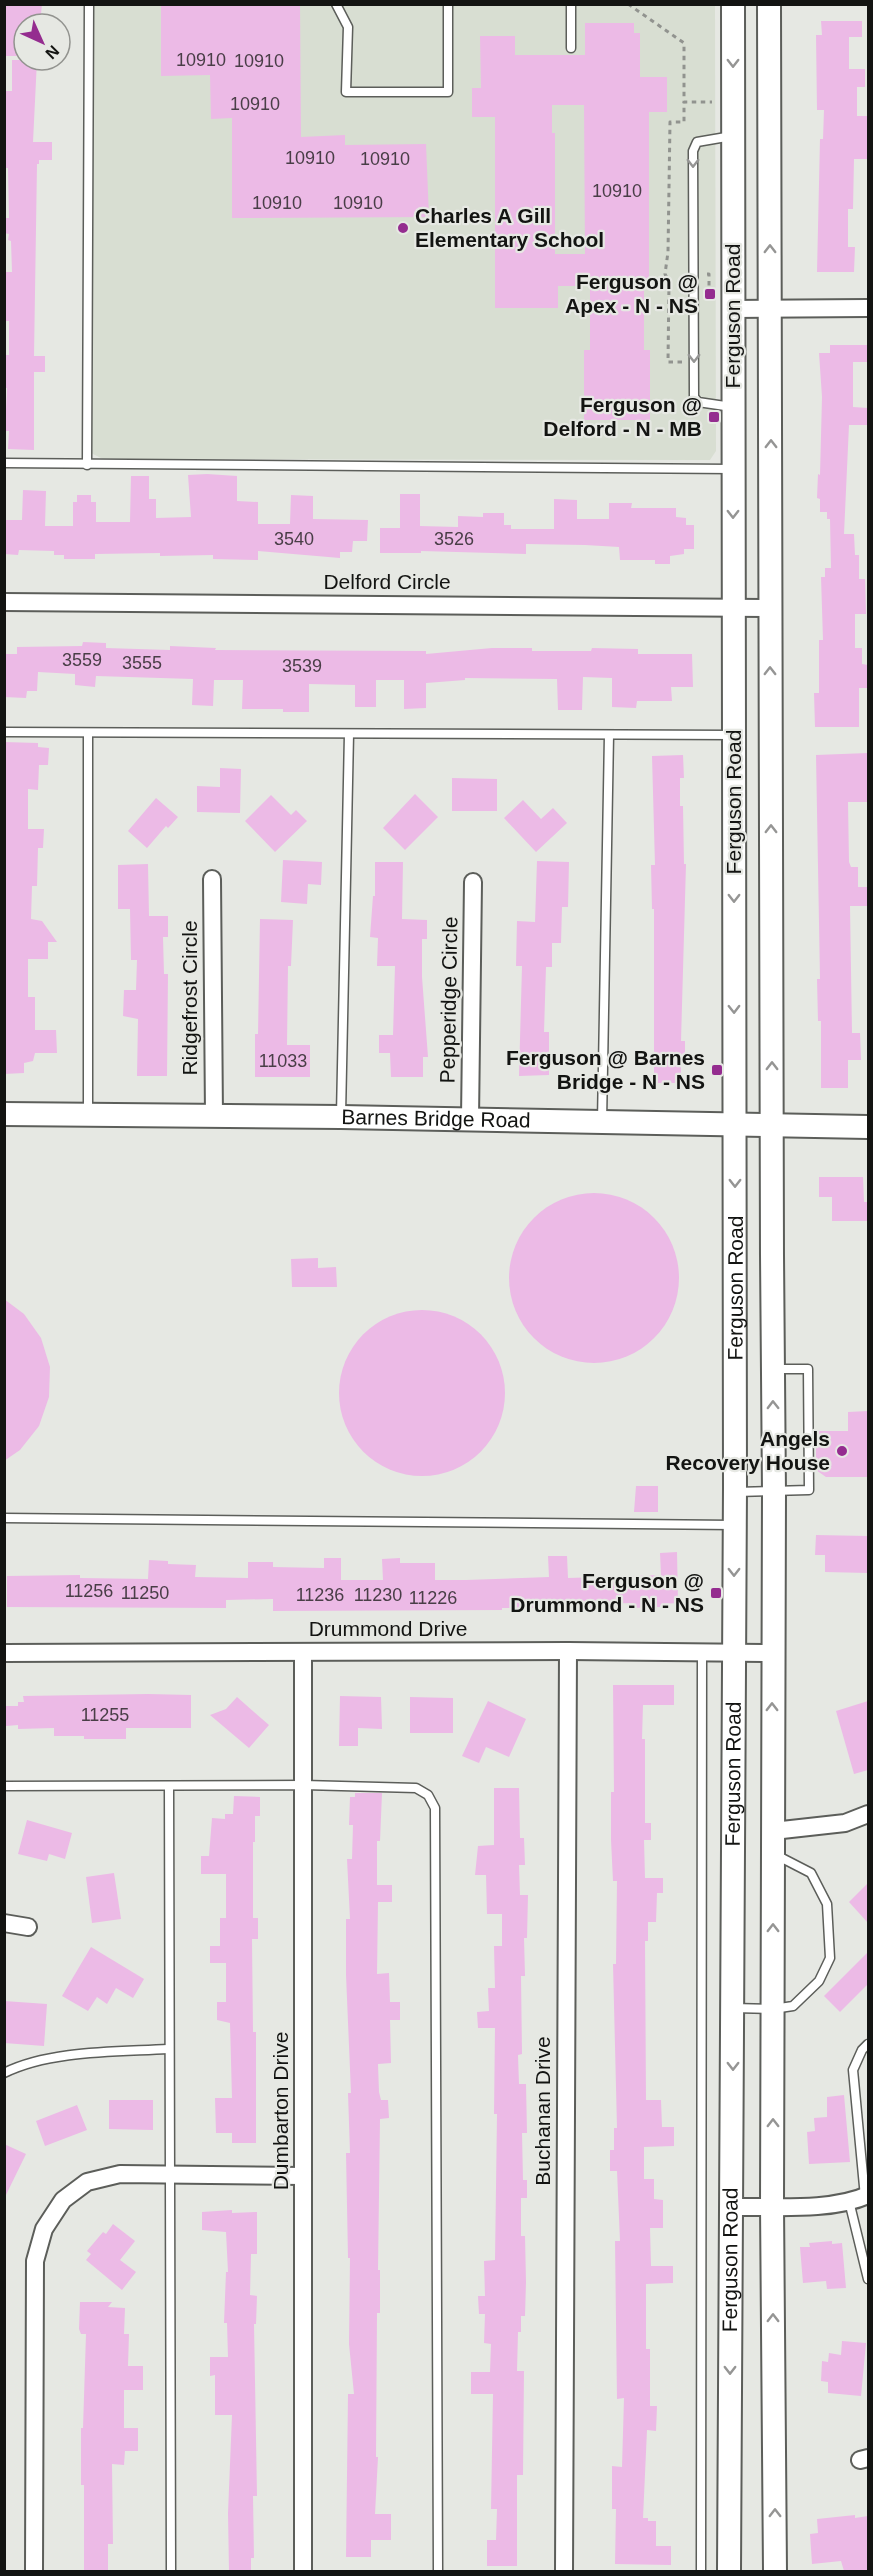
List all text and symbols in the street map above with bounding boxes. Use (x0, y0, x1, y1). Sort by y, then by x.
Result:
north arrow (12, 12, 72, 72)
text: N (42, 42, 62, 62)
house number: 10910 (176, 50, 226, 70)
house number: 10910 (234, 51, 284, 71)
one-way arrow (727, 58, 739, 67)
house number: 10910 (230, 94, 280, 114)
house number: 10910 (285, 148, 335, 168)
house number: 10910 (360, 149, 410, 169)
one-way arrow (687, 159, 699, 168)
house number: 10910 (592, 181, 642, 201)
house number: 10910 (252, 193, 302, 213)
house number: 10910 (333, 193, 383, 213)
place label: Charles A Gill Elementary School (415, 204, 604, 251)
marker: Charles A Gill Elementary School (396, 221, 410, 235)
street label: Ferguson Road (721, 244, 744, 388)
one-way arrow (764, 245, 776, 254)
place label: Ferguson @ Apex - N - NS (565, 270, 698, 317)
marker: Ferguson @ Apex - N - NS (703, 287, 717, 301)
one-way arrow (688, 354, 700, 363)
place label: Ferguson @ Delford - N - MB (543, 393, 702, 440)
marker: Ferguson @ Delford - N - MB (707, 410, 721, 424)
one-way arrow (765, 440, 777, 449)
one-way arrow (727, 510, 739, 519)
house number: 3540 (274, 529, 314, 549)
house number: 3526 (434, 529, 474, 549)
street label: Delford Circle (323, 570, 451, 593)
house number: 3559 (62, 650, 102, 670)
house number: 3555 (122, 653, 162, 673)
house number: 3539 (282, 656, 322, 676)
one-way arrow (764, 666, 776, 675)
street label: Ferguson Road (722, 730, 745, 874)
one-way arrow (765, 825, 777, 834)
one-way arrow (728, 894, 740, 903)
street label: Pepperidge Circle (436, 916, 461, 1084)
street label: Ridgefrost Circle (178, 920, 201, 1076)
one-way arrow (728, 1004, 740, 1013)
place label: Ferguson @ Barnes Bridge - N - NS (506, 1046, 705, 1093)
house number: 11033 (259, 1051, 307, 1071)
one-way arrow (766, 1062, 778, 1071)
marker: Ferguson @ Barnes Bridge - N - NS (710, 1063, 724, 1077)
street label: Barnes Bridge Road (341, 1105, 531, 1132)
one-way arrow (729, 1179, 741, 1188)
street label: Ferguson Road (724, 1216, 747, 1360)
one-way arrow (767, 1401, 779, 1410)
place label: Angels Recovery House (665, 1427, 830, 1474)
marker: Angels Recovery House (835, 1444, 849, 1458)
one-way arrow (728, 1567, 740, 1576)
place label: Ferguson @ Drummond - N - NS (510, 1569, 704, 1616)
house number: 11256 (65, 1581, 113, 1601)
house number: 11250 (121, 1583, 169, 1603)
house number: 11236 (296, 1585, 344, 1605)
house number: 11230 (354, 1585, 402, 1605)
marker: Ferguson @ Drummond - N - NS (709, 1586, 723, 1600)
house number: 11226 (409, 1588, 457, 1608)
street label: Drummond Drive (309, 1617, 467, 1640)
street label: Ferguson Road (721, 1701, 745, 1846)
one-way arrow (766, 1703, 778, 1712)
house number: 11255 (81, 1705, 129, 1725)
one-way arrow (767, 1924, 779, 1933)
street label: Dumbarton Drive (269, 2032, 292, 2190)
street label: Buchanan Drive (531, 2036, 554, 2186)
one-way arrow (727, 2061, 739, 2070)
one-way arrow (767, 2119, 779, 2128)
street label: Ferguson Road (718, 2187, 742, 2332)
one-way arrow (767, 2314, 779, 2323)
one-way arrow (724, 2366, 736, 2375)
one-way arrow (768, 2509, 781, 2518)

